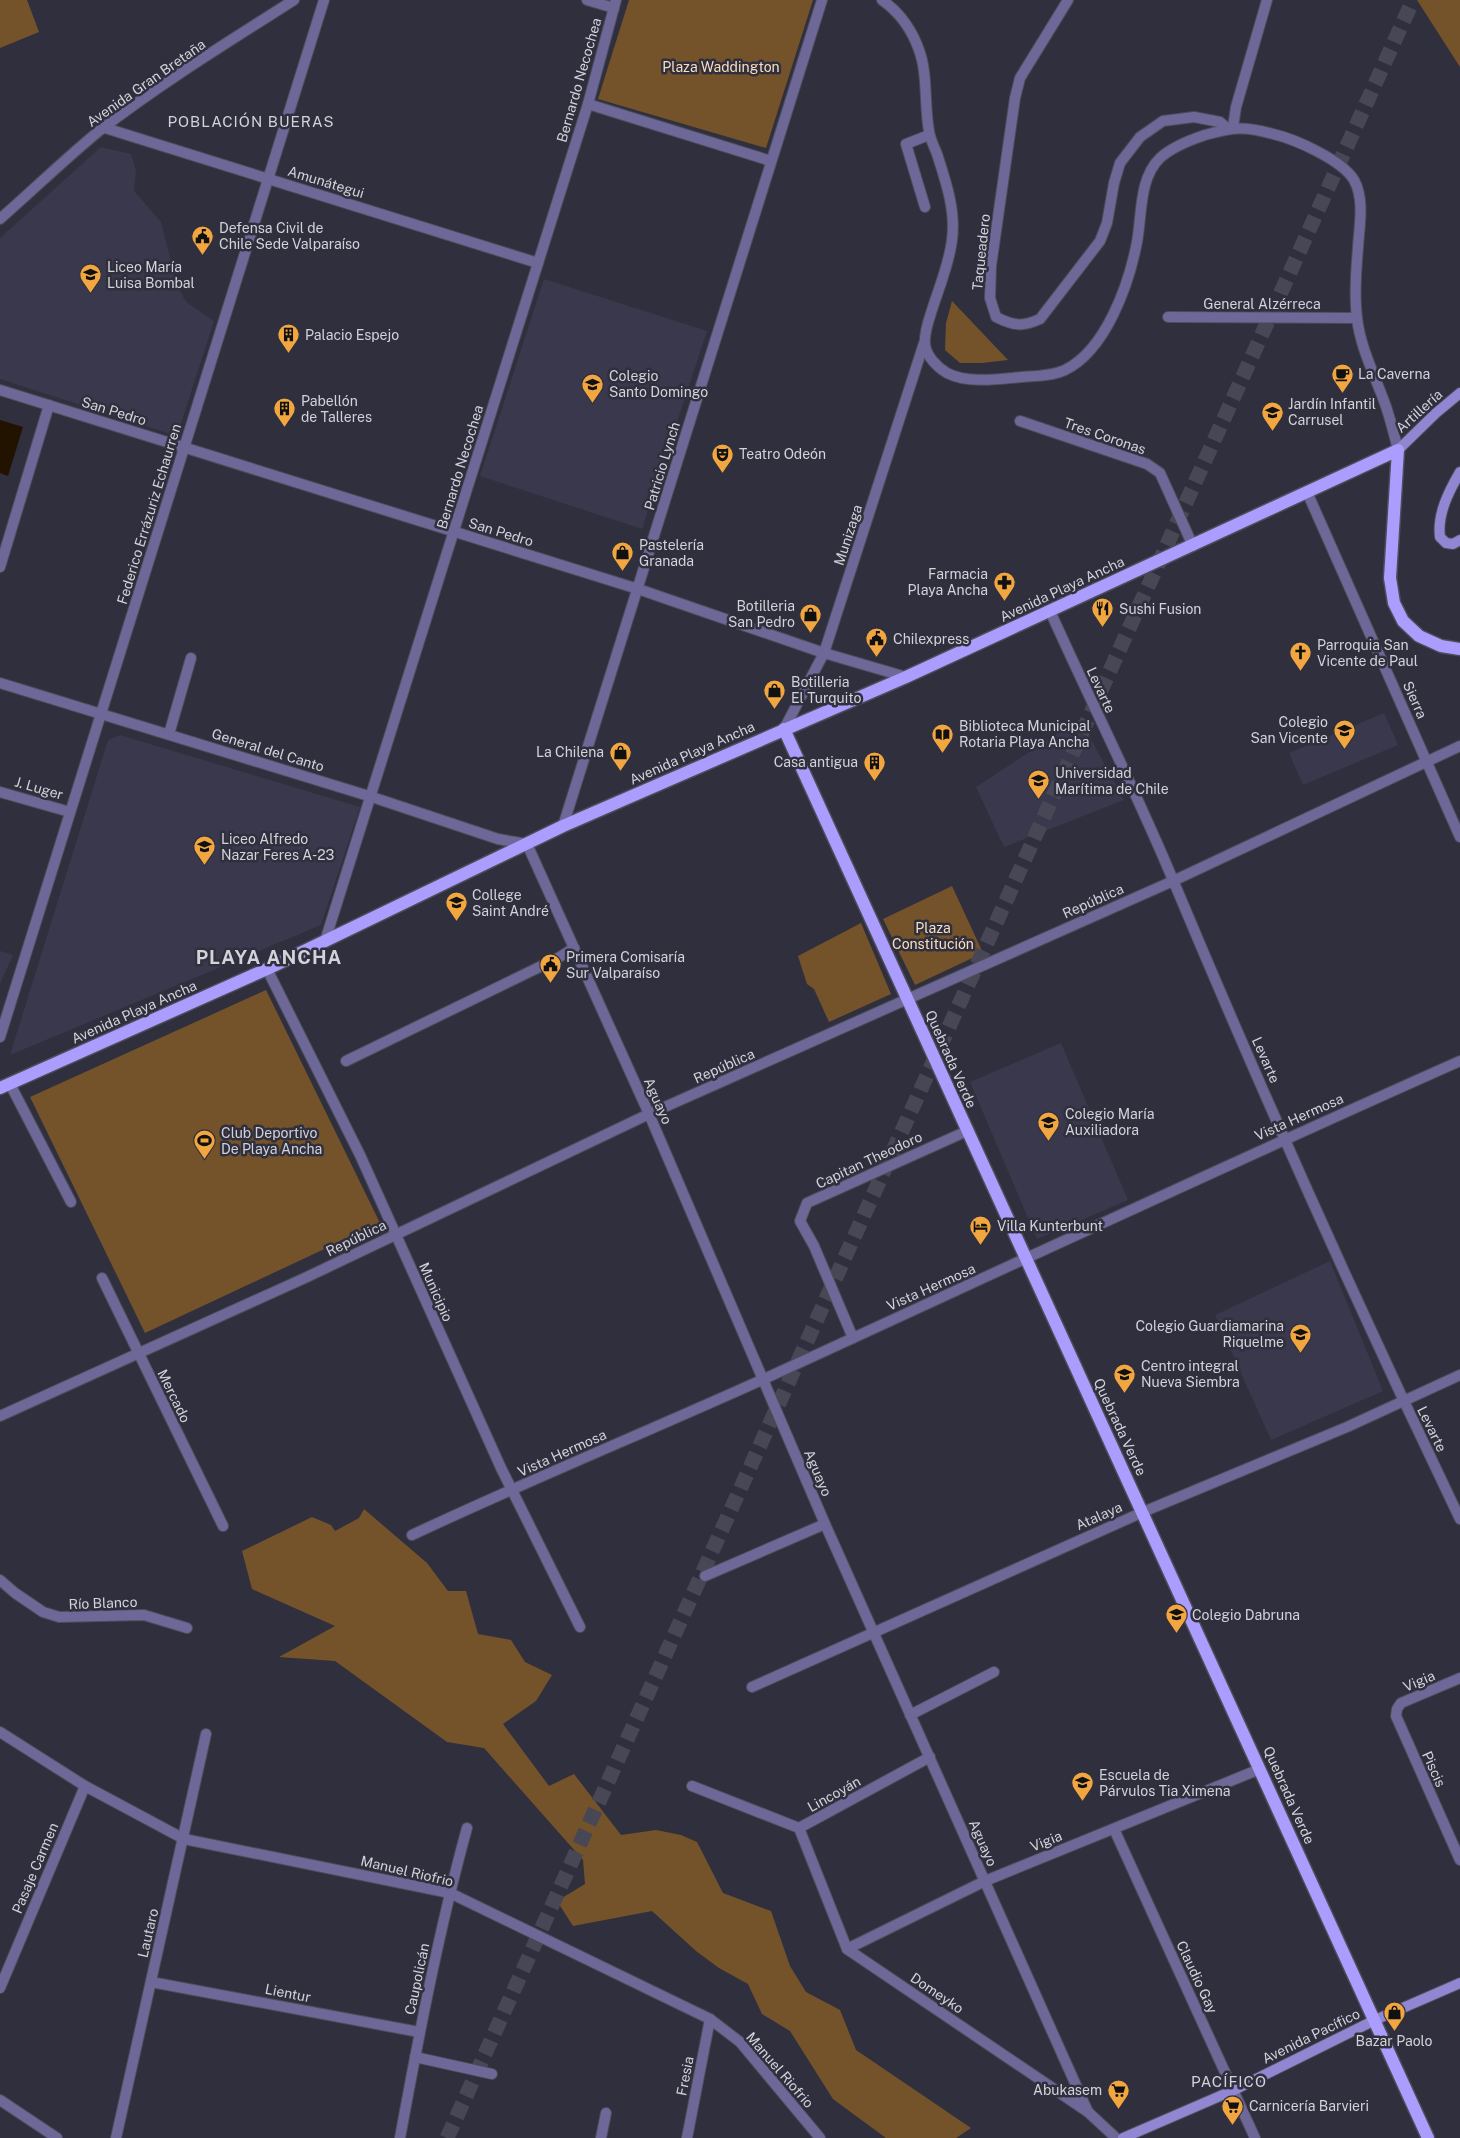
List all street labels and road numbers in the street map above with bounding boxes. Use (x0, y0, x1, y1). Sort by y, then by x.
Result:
street label: Bernardo Necochea (554, 16, 604, 144)
street label: Avenida Gran Bretaña (84, 36, 208, 130)
street label: Amunátegui (286, 163, 366, 201)
street label: Taqueadero (969, 213, 993, 291)
street label: General Alzérreca (1203, 296, 1321, 312)
street label: Artillería (1393, 386, 1445, 436)
street label: San Pedro (80, 394, 148, 428)
street label: Bernardo Necochea (434, 403, 486, 531)
street label: Tres Coronas (1062, 415, 1148, 457)
street label: Patricio Lynch (641, 420, 683, 512)
street label: Federico Errázuriz Echaurren (114, 422, 184, 606)
street label: Munizaga (831, 503, 865, 567)
street label: San Pedro (467, 515, 535, 549)
street label: Avenida Playa Ancha (997, 553, 1127, 625)
street label: Levarte (1083, 665, 1119, 716)
street label: Sierra (1400, 679, 1430, 721)
street label: Avenida Playa Ancha (627, 718, 757, 788)
street label: General del Canto (210, 725, 326, 775)
street label: J. Luger (13, 773, 65, 803)
street label: República (1060, 880, 1126, 922)
street label: Avenida Playa Ancha (69, 977, 199, 1047)
street label: Quebrada Verde (922, 1008, 980, 1110)
street label: Levarte (1249, 1034, 1283, 1086)
street label: República (691, 1045, 757, 1087)
street label: Aguayo (641, 1075, 675, 1127)
street label: Vista Hermosa (1252, 1090, 1346, 1144)
street label: Capitan Theodoro (813, 1128, 925, 1192)
street label: República (323, 1217, 389, 1259)
street label: Municipio (416, 1260, 456, 1324)
street label: Vista Hermosa (884, 1260, 978, 1314)
street label: Mercado (154, 1367, 194, 1425)
street label: Quebrada Verde (1090, 1376, 1150, 1478)
street label: Levarte (1414, 1404, 1450, 1454)
street label: Vista Hermosa (515, 1426, 609, 1480)
street label: Aguayo (801, 1447, 835, 1499)
street label: Atalaya (1073, 1499, 1125, 1533)
street label: Río Blanco (68, 1594, 138, 1612)
street label: Vigia (1401, 1667, 1437, 1695)
street label: Quebrada Verde (1260, 1744, 1318, 1846)
street label: Piscis (1419, 1749, 1449, 1789)
street label: Lincoyán (805, 1773, 863, 1815)
street label: Aguayo (966, 1817, 1000, 1869)
street label: Pasaje Carmen (9, 1820, 61, 1916)
street label: Vigia (1028, 1827, 1064, 1855)
street label: Manuel Riofrio (359, 1853, 455, 1889)
street label: Lautaro (135, 1907, 161, 1959)
street label: Claudio Gay (1173, 1938, 1221, 2016)
street label: Caupolicán (402, 1942, 432, 2016)
street label: Domeyko (907, 1969, 967, 2017)
street label: Lientur (264, 1981, 312, 2005)
street label: Avenida Pacífico (1259, 2005, 1363, 2067)
street label: Manuel Riofrio (743, 2029, 817, 2111)
street label: Fresia (673, 2055, 697, 2097)

